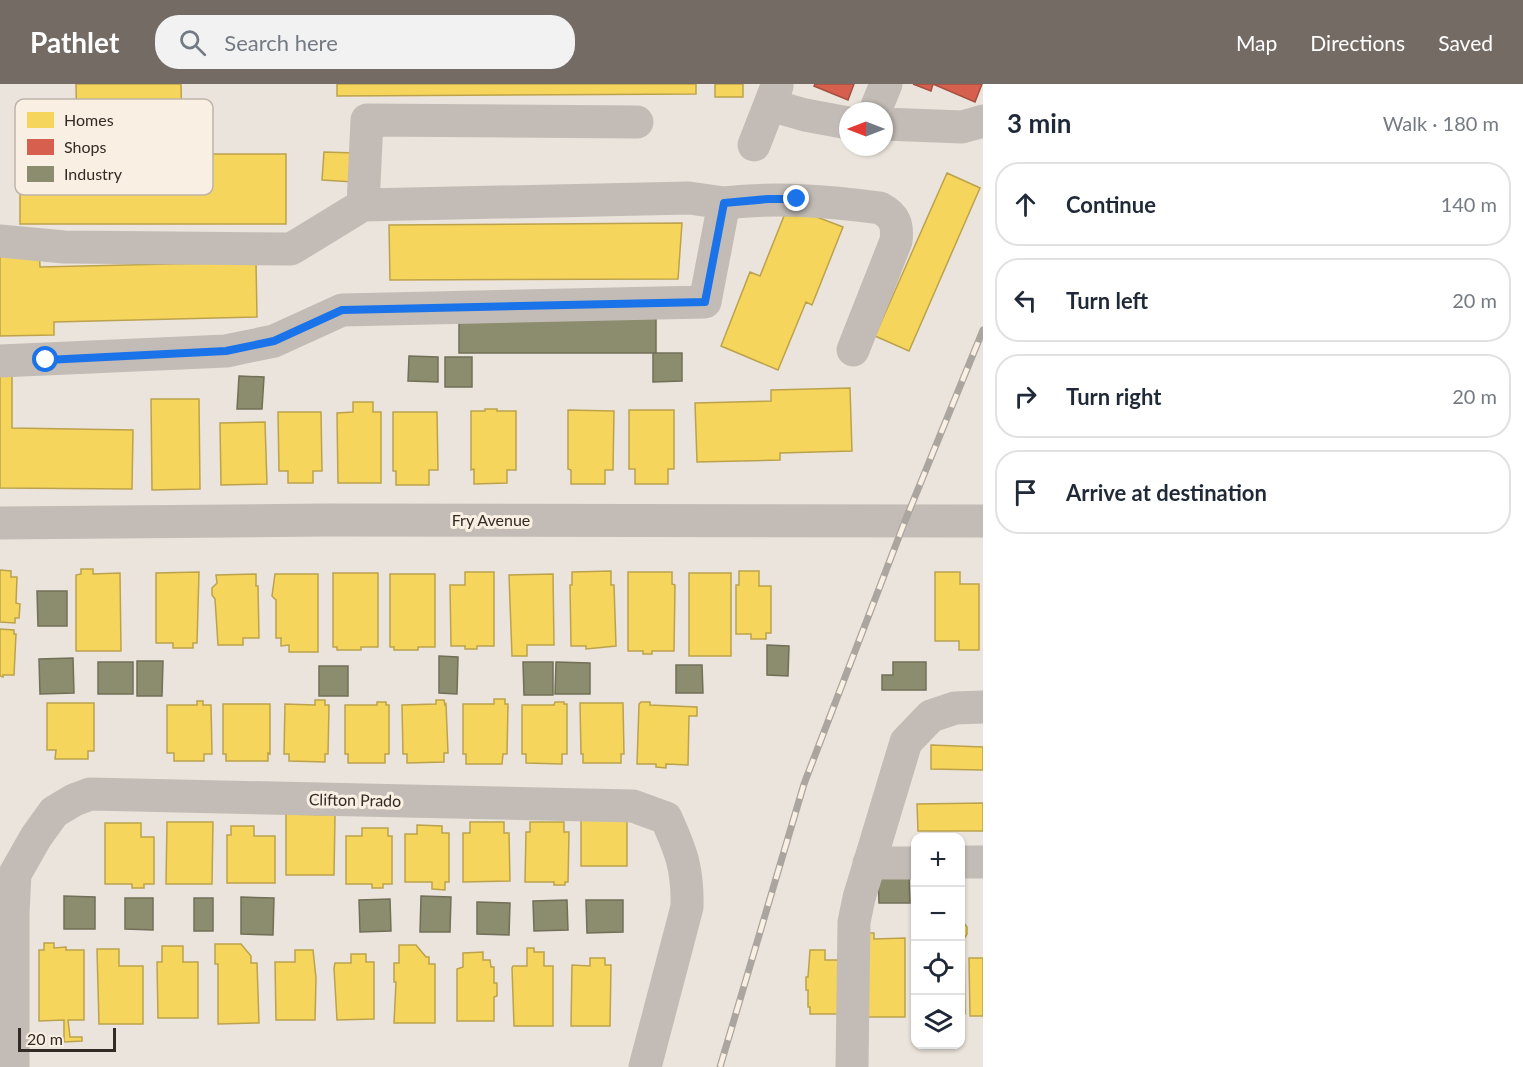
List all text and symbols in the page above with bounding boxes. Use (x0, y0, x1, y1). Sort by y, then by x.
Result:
search box (155, 15, 575, 69)
text: Pathlet (30, 25, 119, 59)
icon: search (176, 26, 209, 59)
text: Search here (224, 29, 338, 56)
text: Map (1236, 30, 1277, 55)
text: Directions (1310, 30, 1405, 55)
text: Saved (1438, 30, 1493, 55)
legend (15, 99, 213, 195)
north arrow (839, 102, 893, 156)
text: 3 min (1007, 107, 1071, 139)
text: Homes (64, 110, 114, 129)
text: Walk · 180 m (1383, 111, 1499, 135)
text: Shops (64, 137, 107, 156)
text: Industry (64, 164, 123, 183)
route end (783, 185, 809, 211)
icon: ahead (1009, 188, 1042, 221)
text: Continue (1066, 191, 1156, 218)
text: 140 m (1441, 192, 1497, 216)
icon: left (1009, 284, 1042, 317)
text: Turn left (1066, 287, 1148, 314)
text: 20 m (1452, 288, 1497, 312)
route start (32, 346, 58, 372)
icon: right (1009, 380, 1042, 413)
text: Turn right (1066, 383, 1161, 410)
text: 20 m (1452, 384, 1497, 408)
icon: arrive (1009, 476, 1042, 509)
text: Arrive at destination (1066, 479, 1267, 506)
street label: Fry Avenue (452, 510, 530, 529)
street label: Clifton Prado (309, 789, 401, 810)
map controls (911, 833, 965, 1049)
button: + (911, 833, 965, 887)
button: − (911, 887, 965, 941)
button: locate (911, 941, 965, 995)
button: layers (911, 995, 965, 1049)
scale bar (18, 1025, 116, 1052)
text: 20 m (27, 1029, 63, 1048)

